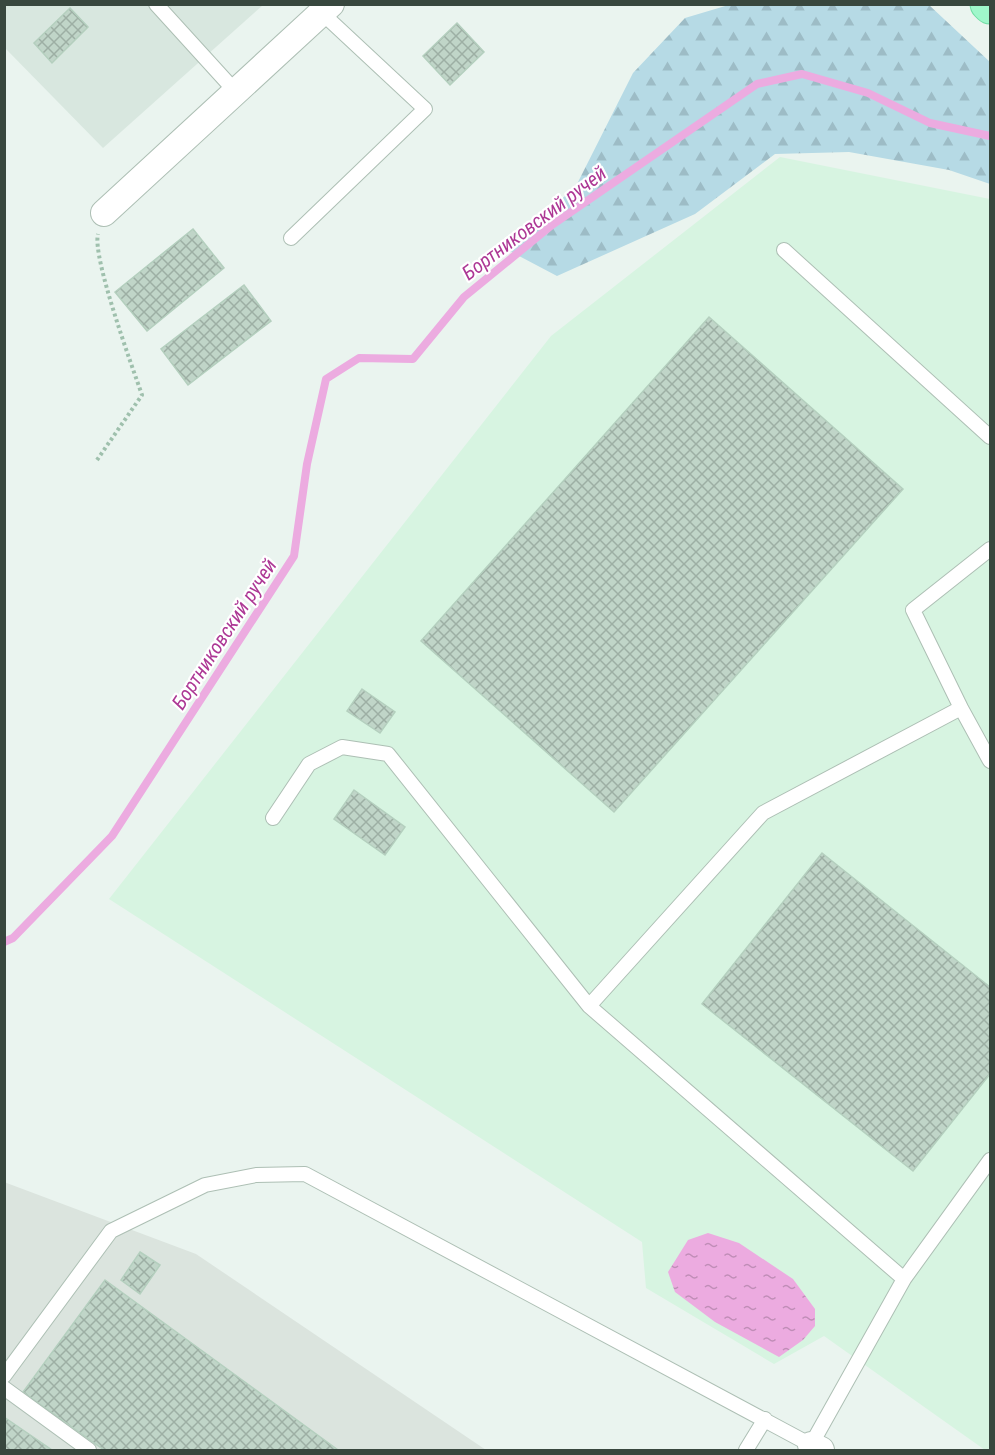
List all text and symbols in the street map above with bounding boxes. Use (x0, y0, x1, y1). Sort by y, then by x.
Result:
water label: Бортниковский ручей (457, 161, 611, 285)
water label: Бортниковский ручей (166, 554, 282, 714)

